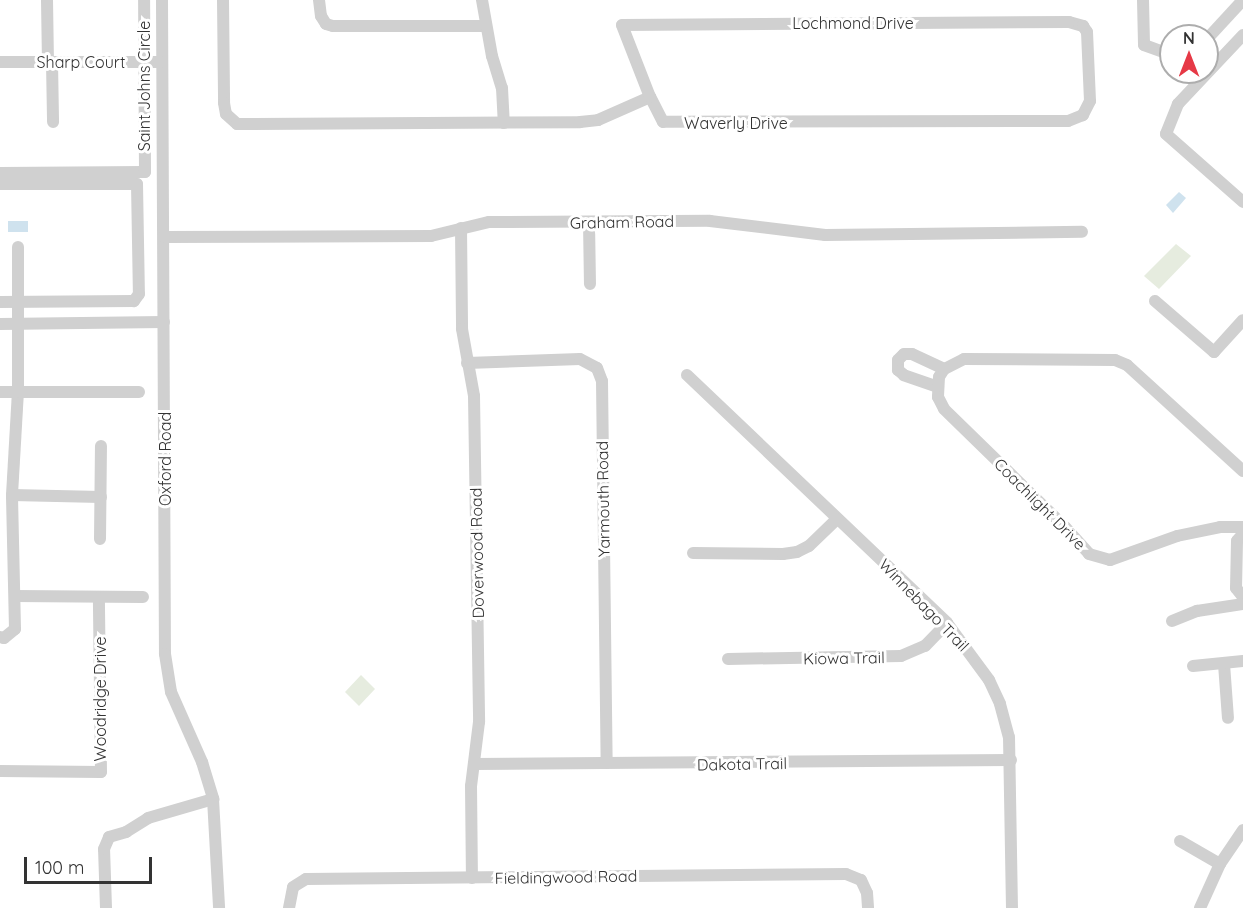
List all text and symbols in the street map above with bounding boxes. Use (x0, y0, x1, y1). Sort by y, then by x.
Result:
street label: Lochmond Drive (792, 13, 914, 33)
street label: Saint Johns Circle (134, 21, 154, 151)
north arrow (1159, 24, 1219, 84)
text: N (1183, 28, 1195, 48)
street label: Sharp Court (37, 52, 125, 72)
street label: Waverly Drive (684, 113, 788, 133)
street label: Graham Road (570, 211, 674, 233)
street label: Oxford Road (155, 412, 175, 506)
street label: Yarmouth Road (592, 441, 614, 557)
street label: Coachlight Drive (990, 454, 1090, 554)
street label: Doverwood Road (466, 487, 488, 619)
street label: Winnebago Trail (875, 555, 973, 655)
street label: Woodridge Drive (90, 636, 110, 762)
street label: Kiowa Trail (803, 648, 885, 668)
street label: Dakota Trail (697, 754, 787, 774)
scale bar (27, 845, 154, 883)
text: 100 m (35, 856, 84, 879)
street label: Fieldingwood Road (495, 866, 637, 888)

